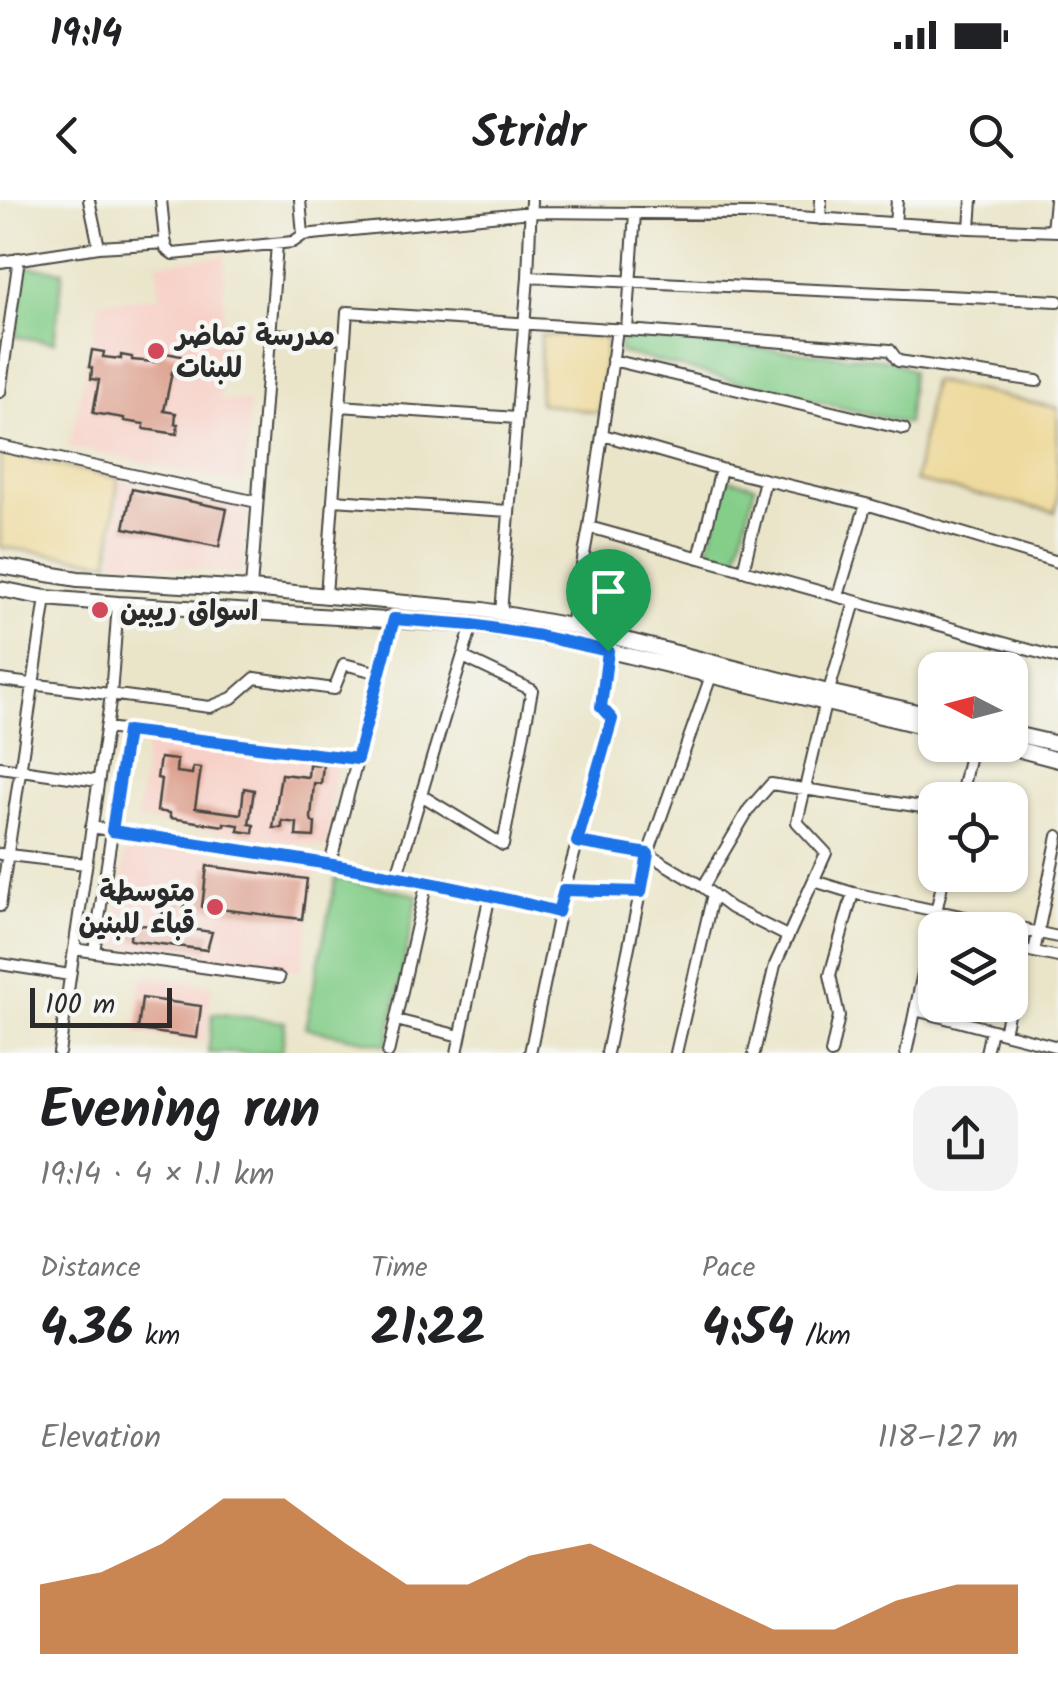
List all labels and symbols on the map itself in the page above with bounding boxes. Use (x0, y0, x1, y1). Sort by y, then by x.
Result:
place label: مدرسة تماضر للبنات (173, 315, 335, 392)
marker: مدرسة تماضر للبنات (145, 340, 167, 362)
pin (566, 549, 651, 652)
place label: اسواق ريبين (120, 590, 258, 635)
marker: اسواق ريبين (89, 599, 111, 621)
north arrow (918, 652, 1028, 762)
place label: متوسطة قباء للبنين (79, 871, 195, 948)
marker: متوسطة قباء للبنين (204, 896, 226, 918)
scale bar (30, 983, 172, 1028)

